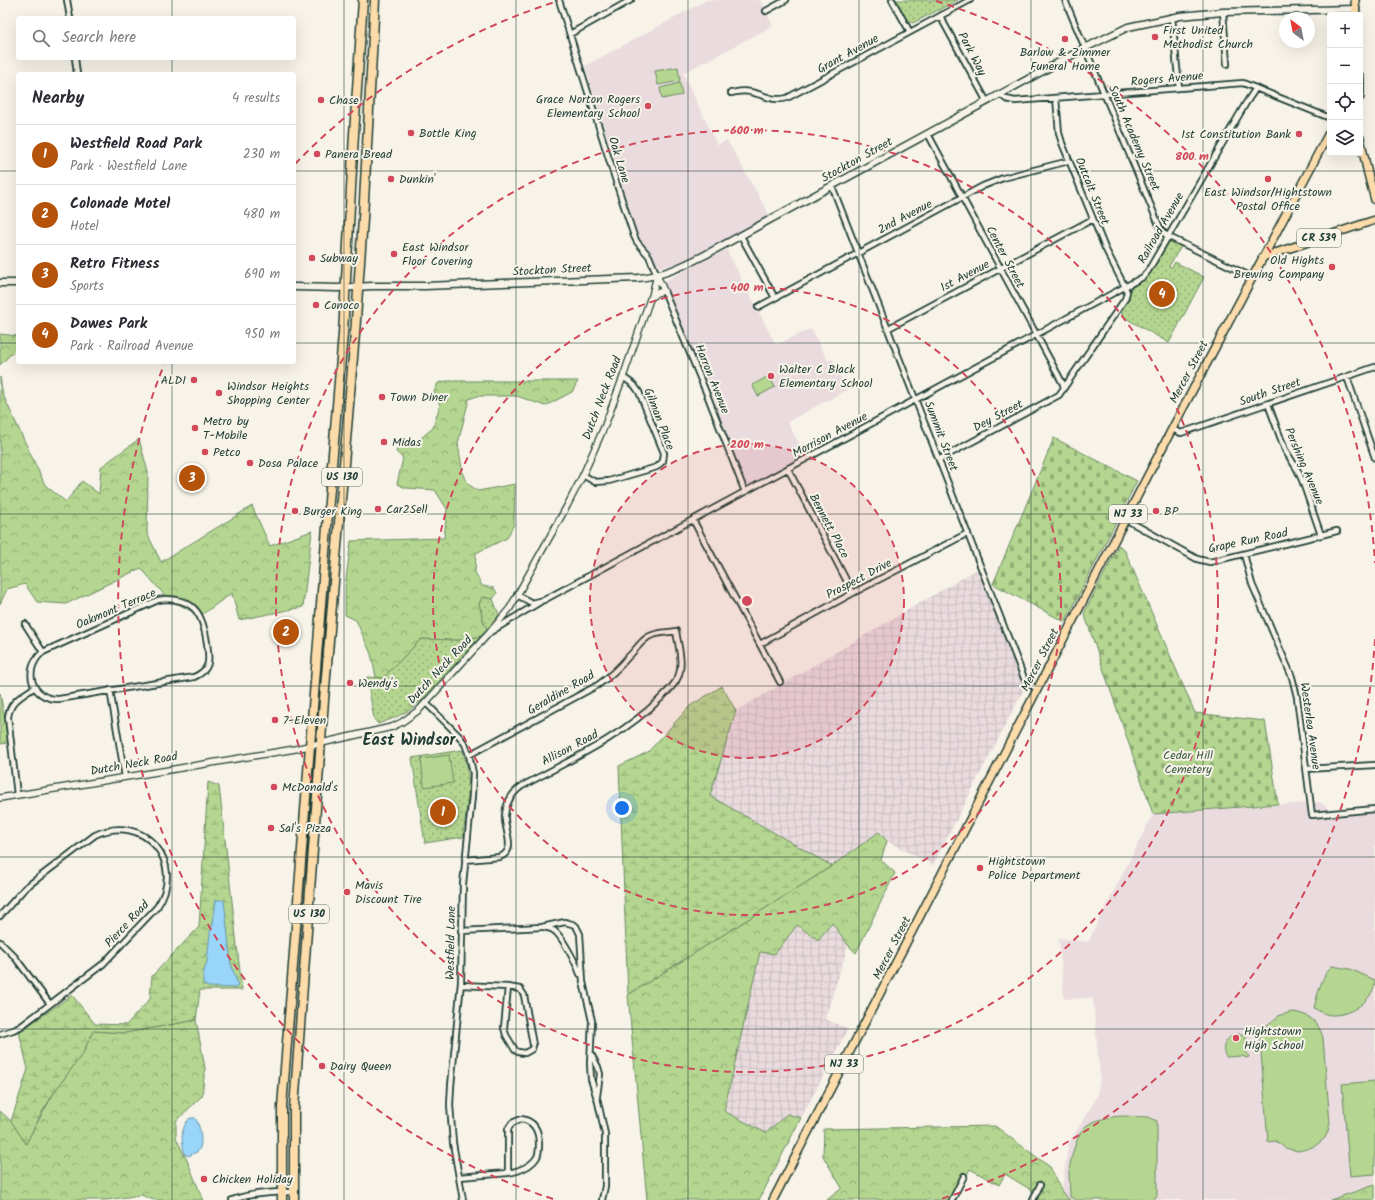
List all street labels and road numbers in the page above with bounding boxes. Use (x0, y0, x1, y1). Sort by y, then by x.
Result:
street label: Grant Avenue (814, 29, 883, 79)
street label: Park Way (953, 29, 992, 80)
street label: Rogers Avenue (1130, 66, 1205, 92)
street label: South Academy Street (1103, 82, 1165, 194)
street label: Stockton Street (818, 132, 897, 187)
street label: Oak Lane (603, 135, 635, 186)
street label: Outcalt Street (1070, 154, 1114, 228)
street label: Railroad Avenue (1133, 188, 1189, 267)
street label: 2nd Avenue (874, 194, 936, 239)
street label: Center Street (981, 222, 1030, 292)
road number: CR 539 (1297, 229, 1341, 247)
street label: 1st Avenue (937, 255, 994, 297)
street label: Stockton Street (512, 258, 592, 282)
street label: Mercer Street (1164, 337, 1214, 407)
street label: Harron Avenue (689, 341, 735, 417)
street label: Dutch Neck Road (577, 353, 627, 443)
street label: South Street (1237, 373, 1304, 411)
street label: Gilman Place (638, 385, 680, 453)
street label: Dey Street (970, 395, 1027, 437)
street label: Summit Street (919, 398, 963, 474)
street label: Morrison Avenue (789, 407, 872, 463)
street label: Pershing Avenue (1279, 424, 1329, 508)
road number: US 130 (322, 468, 362, 486)
street label: Bennett Place (804, 490, 854, 562)
road number: NJ 33 (1109, 505, 1147, 523)
street label: Grape Run Road (1206, 523, 1291, 559)
street label: Prospect Drive (823, 553, 896, 604)
street label: Oakmont Terrace (73, 583, 160, 634)
street label: Mercer Street (1016, 625, 1064, 695)
street label: Dutch Neck Road (403, 631, 478, 709)
street label: Geraldine Road (524, 666, 599, 720)
street label: Westerlea Avenue (1294, 681, 1326, 771)
street label: Allison Road (538, 725, 603, 771)
street label: Dutch Neck Road (89, 747, 180, 781)
street label: Pierce Road (100, 895, 155, 952)
road number: US 130 (289, 905, 329, 923)
street label: Westfield Lane (441, 905, 461, 980)
street label: Mercer Street (868, 913, 916, 983)
road number: NJ 33 (825, 1055, 863, 1073)

